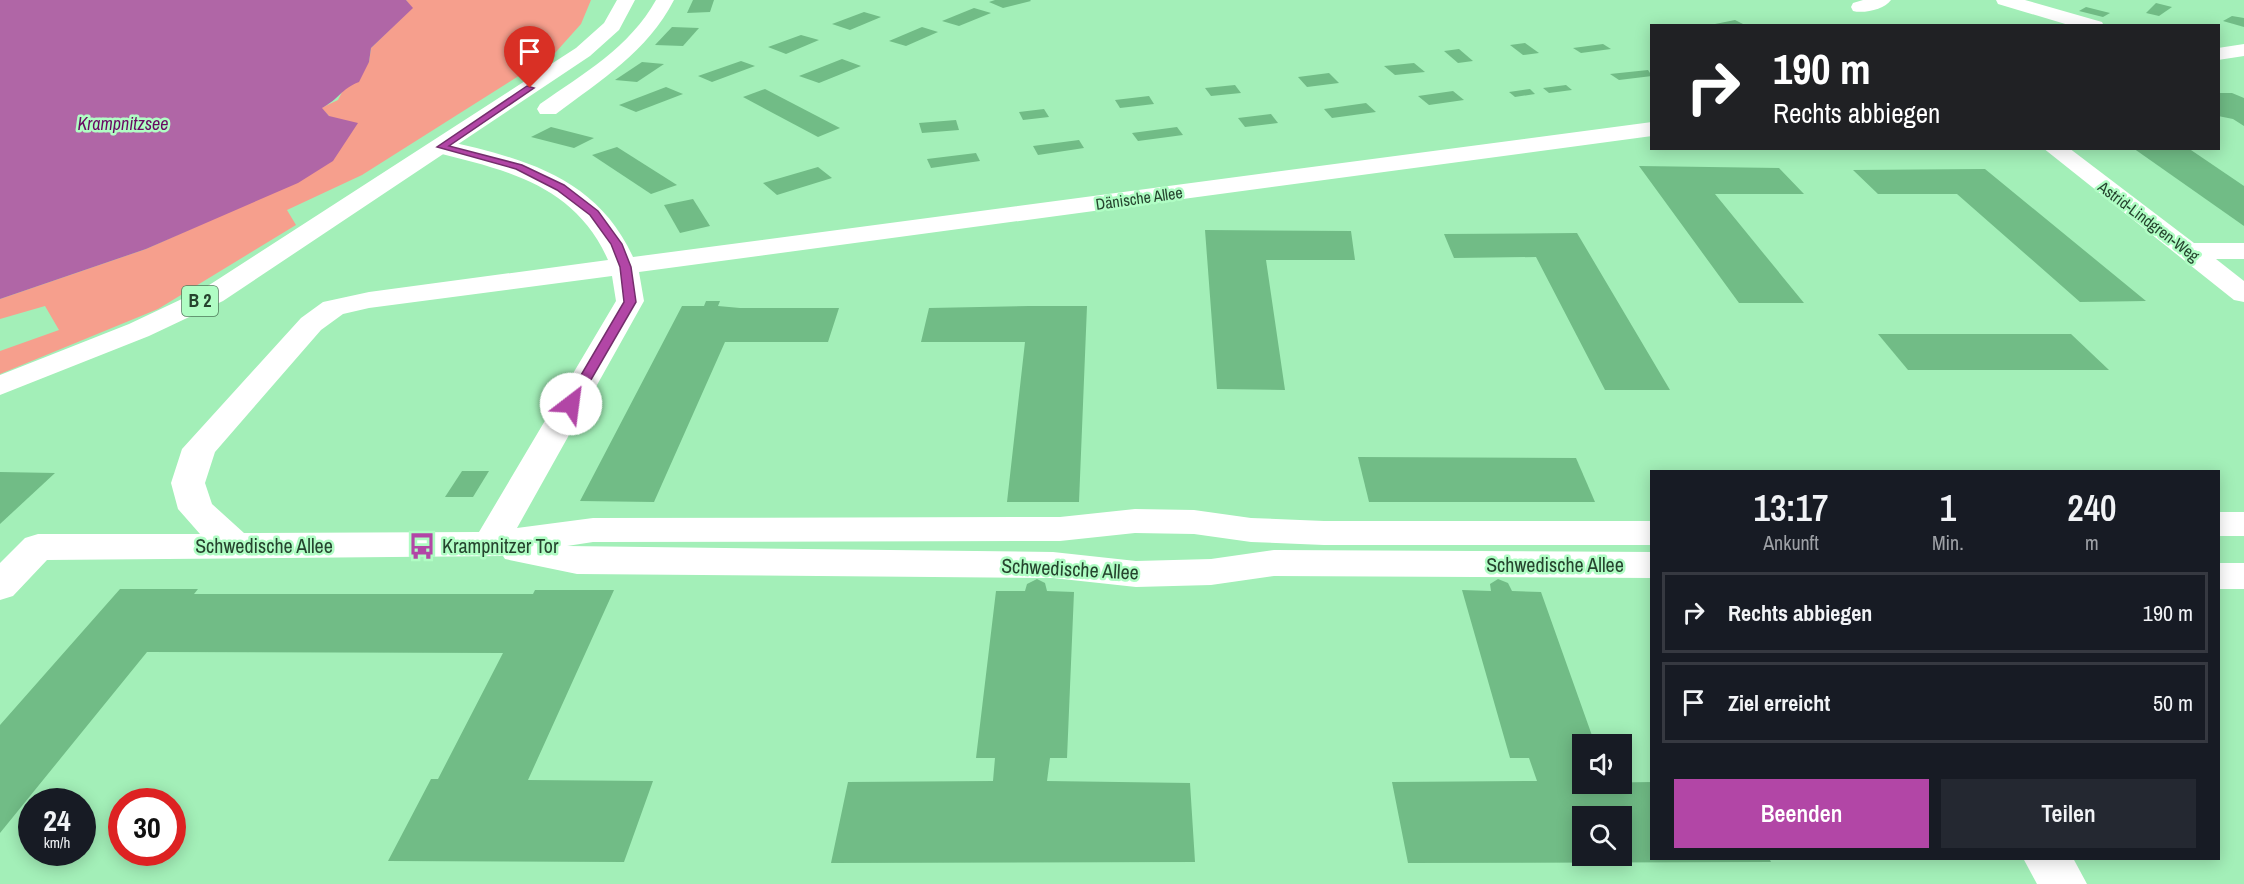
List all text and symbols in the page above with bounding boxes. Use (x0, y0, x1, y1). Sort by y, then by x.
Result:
pin (504, 26, 555, 88)
icon: arrive (513, 35, 546, 68)
text: 190 m (1773, 41, 1871, 97)
icon: right (1674, 48, 1752, 126)
text: Rechts abbiegen (1773, 95, 1940, 131)
water label: Krampnitzsee (77, 111, 169, 136)
street label: Astrid-Lindgren-Weg (2093, 175, 2205, 267)
street label: Dänische Allee (1094, 181, 1184, 215)
road number: B 2 (182, 286, 218, 316)
position arrow (539, 372, 603, 436)
text: 13:17 (1753, 484, 1828, 532)
text: 1 (1940, 484, 1956, 532)
text: 240 (2067, 484, 2117, 532)
text: Ankunft (1763, 529, 1819, 556)
text: Min. (1932, 529, 1964, 556)
text: m (2085, 529, 2099, 556)
bus stop icon: Krampnitzer Tor (407, 531, 437, 561)
street label: Schwedische Allee (195, 532, 333, 559)
place label: Krampnitzer Tor (442, 532, 559, 559)
street label: Schwedische Allee (1001, 551, 1139, 586)
street label: Schwedische Allee (1486, 551, 1624, 578)
icon: right (1677, 596, 1710, 629)
text: Rechts abbiegen (1728, 598, 1872, 628)
text: 190 m (2143, 598, 2193, 628)
icon: arrive (1677, 686, 1710, 719)
text: Ziel erreicht (1728, 688, 1830, 718)
text: 50 m (2153, 688, 2193, 718)
map controls (1572, 734, 1632, 866)
button: sound (1572, 734, 1632, 794)
button: Beenden (1674, 779, 1929, 848)
button: Teilen (1941, 779, 2196, 848)
speed limit sign: 30 (108, 788, 186, 866)
text: 24 (43, 800, 71, 840)
button: search (1572, 806, 1632, 866)
text: km/h (44, 832, 70, 853)

